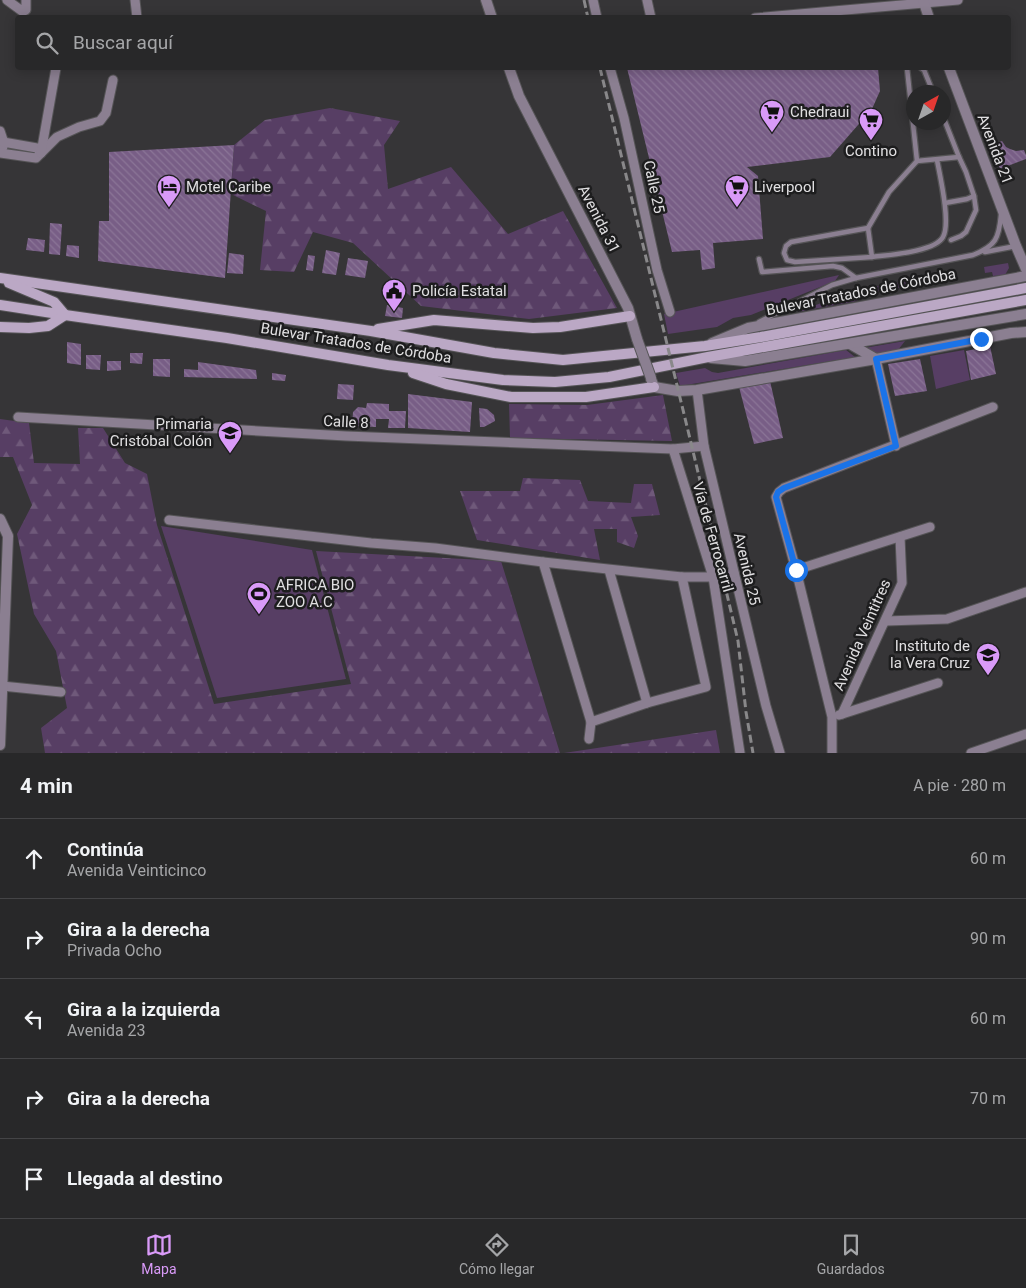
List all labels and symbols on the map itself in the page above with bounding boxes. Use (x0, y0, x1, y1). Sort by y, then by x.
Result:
north arrow (906, 85, 951, 130)
supermarket icon: Chedraui (759, 99, 785, 133)
place label: Chedraui (790, 103, 849, 121)
supermarket icon: Contino (858, 107, 884, 141)
street label: Avenida 21 (973, 111, 1017, 187)
place label: Contino (845, 142, 897, 160)
street label: Calle 25 (640, 159, 668, 215)
hotel icon: Motel Caribe (156, 174, 182, 208)
supermarket icon: Liverpool (724, 174, 750, 208)
place label: Motel Caribe (186, 178, 271, 196)
place label: Liverpool (754, 178, 815, 196)
street label: Avenida 31 (574, 182, 624, 256)
street label: Bulevar Tratados de Córdoba (765, 265, 957, 319)
public building icon: Policía Estatal (381, 278, 407, 312)
place label: Policía Estatal (412, 282, 507, 300)
street label: Bulevar Tratados de Córdoba (259, 319, 453, 367)
route end (970, 328, 993, 351)
street label: Calle 8 (323, 412, 369, 432)
place label: Primaria Cristóbal Colón (110, 415, 212, 450)
school or university icon: Primaria Cristóbal Colón (217, 420, 243, 454)
street label: Vía de Ferrocarril (689, 480, 737, 594)
street label: Avenida 25 (730, 531, 764, 607)
route start (785, 559, 808, 582)
place label: AFRICA BIO ZOO A.C (276, 576, 354, 611)
street label: Avenida Veintitres (829, 577, 895, 693)
sports icon: AFRICA BIO ZOO A.C (246, 581, 272, 615)
place label: Instituto de la Vera Cruz (890, 637, 970, 672)
school or university icon: Instituto de la Vera Cruz (975, 642, 1001, 676)

